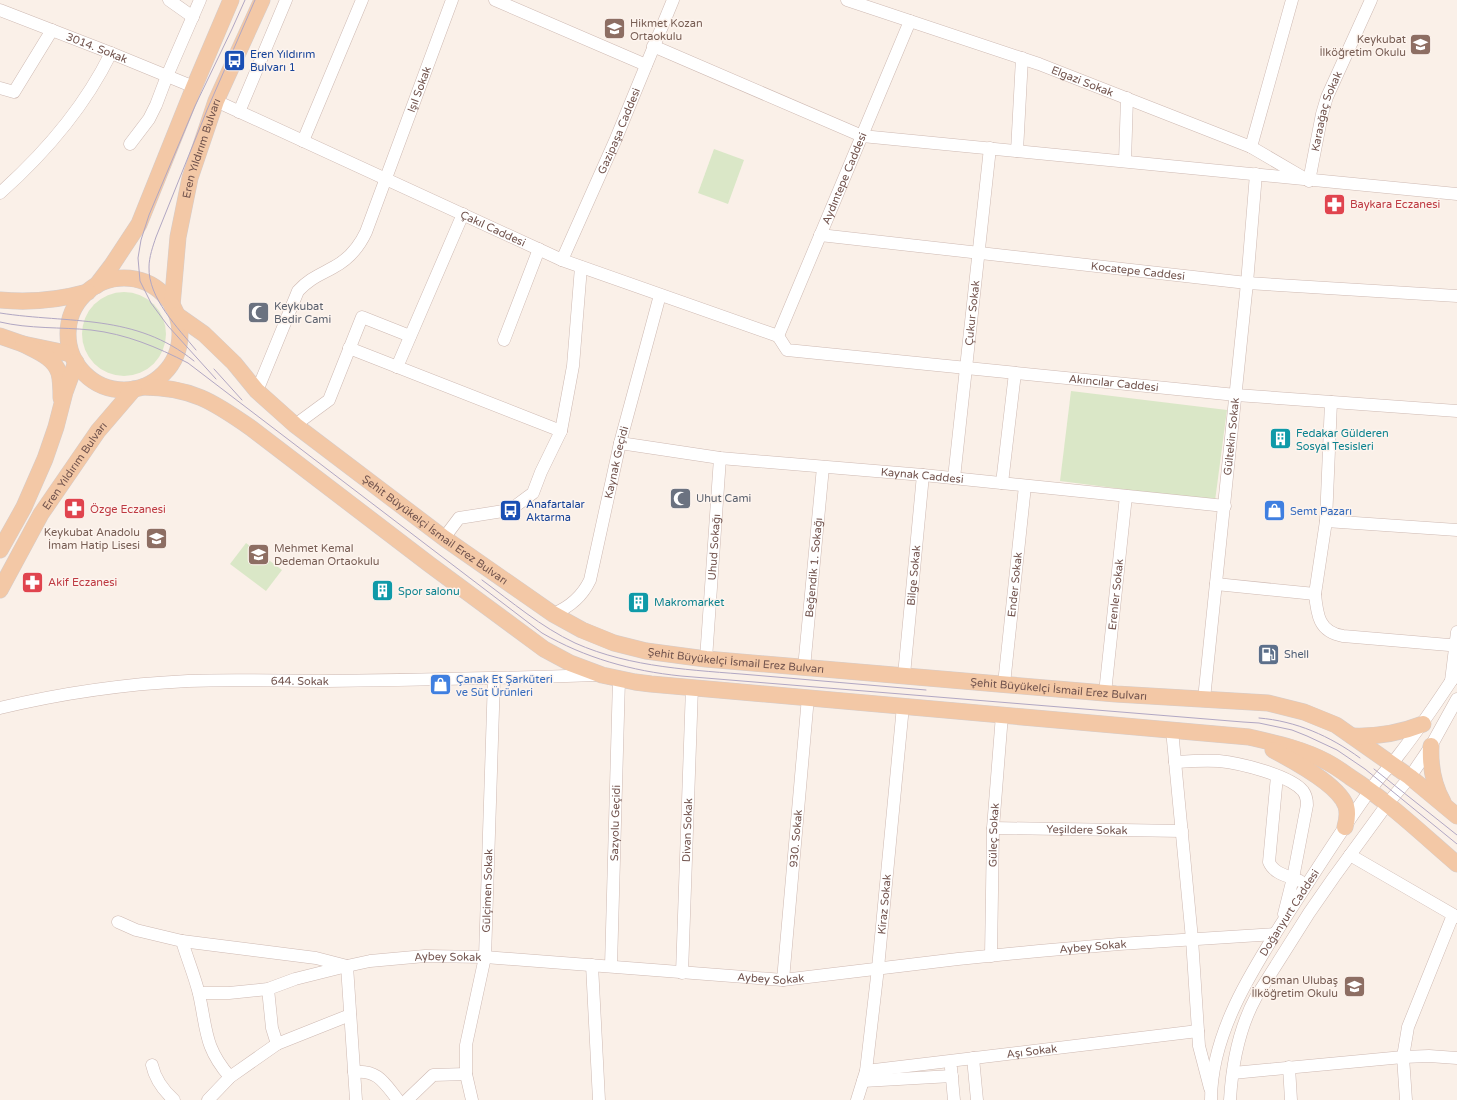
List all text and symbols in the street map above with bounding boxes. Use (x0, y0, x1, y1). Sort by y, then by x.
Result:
school or university icon: Hikmet Kozan Ortaokulu (602, 16, 628, 42)
place label: Hikmet Kozan Ortaokulu (630, 17, 703, 43)
street label: 3014. Sokak (64, 30, 129, 66)
school or university icon: Keykubat İlköğretim Okulu (1408, 32, 1434, 58)
place label: Keykubat İlköğretim Okulu (1320, 33, 1406, 59)
bus stop icon: Eren Yıldırım Bulvarı 1 (222, 47, 248, 73)
place label: Eren Yıldırım Bulvarı 1 (250, 48, 315, 74)
street label: Elgazi Sokak (1049, 63, 1115, 99)
street label: Işıl Sokak (405, 65, 434, 114)
street label: Karaağaç Sokak (1309, 69, 1345, 153)
street label: Gazipaşa Caddesi (595, 86, 643, 176)
street label: Eren Yıldırım Bulvarı (180, 96, 223, 200)
street label: Aydıntepe Caddesi (820, 131, 870, 226)
pharmacy icon: Baykara Eczanesi (1322, 191, 1348, 217)
place label: Baykara Eczanesi (1350, 198, 1440, 211)
street label: Çakıl Caddesi (458, 208, 528, 249)
street label: Kocatepe Caddesi (1090, 260, 1186, 283)
street label: Çukur Sokak (962, 280, 983, 346)
mosque icon: Keykubat Bedir Cami (246, 299, 272, 325)
place label: Keykubat Bedir Cami (274, 300, 331, 326)
street label: Akıncılar Caddesi (1068, 372, 1159, 394)
street label: Gültekin Sokak (1221, 397, 1242, 476)
street label: Eren Yıldırım Bulvarı (40, 419, 110, 513)
street label: Kaynak Geçidi (602, 425, 631, 500)
building icon: Fedakar Gülderen Sosyal Tesisleri (1267, 426, 1293, 452)
place label: Fedakar Gülderen Sosyal Tesisleri (1296, 427, 1389, 453)
street label: Kaynak Caddesi (880, 465, 964, 486)
street label: Şehit Büyükelçi İsmail Erez Bulvarı (360, 472, 510, 588)
mosque icon: Uhut Cami (667, 485, 693, 511)
place label: Uhut Cami (696, 492, 751, 505)
pharmacy icon: Özge Eczanesi (62, 496, 88, 522)
bus stop icon: Anafartalar Aktarma (497, 497, 523, 523)
place label: Anafartalar Aktarma (526, 498, 586, 524)
shop icon: Semt Pazarı (1262, 498, 1288, 524)
place label: Özge Eczanesi (90, 503, 166, 516)
place label: Semt Pazarı (1290, 505, 1352, 518)
street label: Uhud Sokağı (705, 514, 723, 581)
street label: Beğendik 1. Sokağı (803, 517, 825, 618)
school or university icon: Keykubat Anadolu İmam Hatip Lisesi (143, 525, 169, 551)
place label: Keykubat Anadolu İmam Hatip Lisesi (44, 526, 140, 552)
school or university icon: Mehmet Kemal Dedeman Ortaokulu (246, 541, 272, 567)
place label: Mehmet Kemal Dedeman Ortaokulu (274, 542, 380, 568)
street label: Bilge Sokak (905, 545, 923, 606)
street label: Ender Sokak (1005, 551, 1025, 618)
street label: Erenler Sokak (1106, 558, 1126, 631)
pharmacy icon: Akif Eczanesi (20, 569, 46, 595)
place label: Akif Eczanesi (48, 576, 117, 589)
building icon: Spor salonu (369, 578, 395, 604)
place label: Spor salonu (398, 585, 460, 598)
building icon: Makromarket (626, 589, 652, 615)
place label: Makromarket (654, 596, 724, 609)
fuel station icon: Shell (1255, 641, 1281, 667)
street label: Şehit Büyükelçi İsmail Erez Bulvarı (647, 645, 825, 676)
place label: Shell (1284, 648, 1309, 661)
shop icon: Çanak Et Şarküteri ve Süt Ürünleri (428, 672, 454, 698)
place label: Çanak Et Şarküteri ve Süt Ürünleri (456, 673, 553, 699)
street label: 644. Sokak (271, 674, 329, 688)
street label: Şehit Büyükelçi İsmail Erez Bulvarı (970, 676, 1147, 703)
street label: Sazyolu Geçidi (608, 785, 623, 861)
street label: Divan Sokak (680, 798, 695, 862)
street label: Güleç Sokak (986, 802, 1002, 867)
street label: 930. Sokak (787, 809, 805, 868)
street label: Yeşildere Sokak (1046, 823, 1128, 837)
street label: Gülçimen Sokak (480, 849, 495, 933)
street label: Doğanyurt Caddesi (1257, 867, 1322, 958)
street label: Kiraz Sokak (875, 874, 894, 935)
street label: Aybey Sokak (1059, 938, 1127, 956)
street label: Aybey Sokak (414, 950, 481, 964)
street label: Aybey Sokak (737, 970, 805, 987)
school or university icon: Osman Ulubaş İlköğretim Okulu (1341, 973, 1367, 999)
place label: Osman Ulubaş İlköğretim Okulu (1252, 974, 1338, 1000)
street label: Aşı Sokak (1006, 1042, 1058, 1061)

